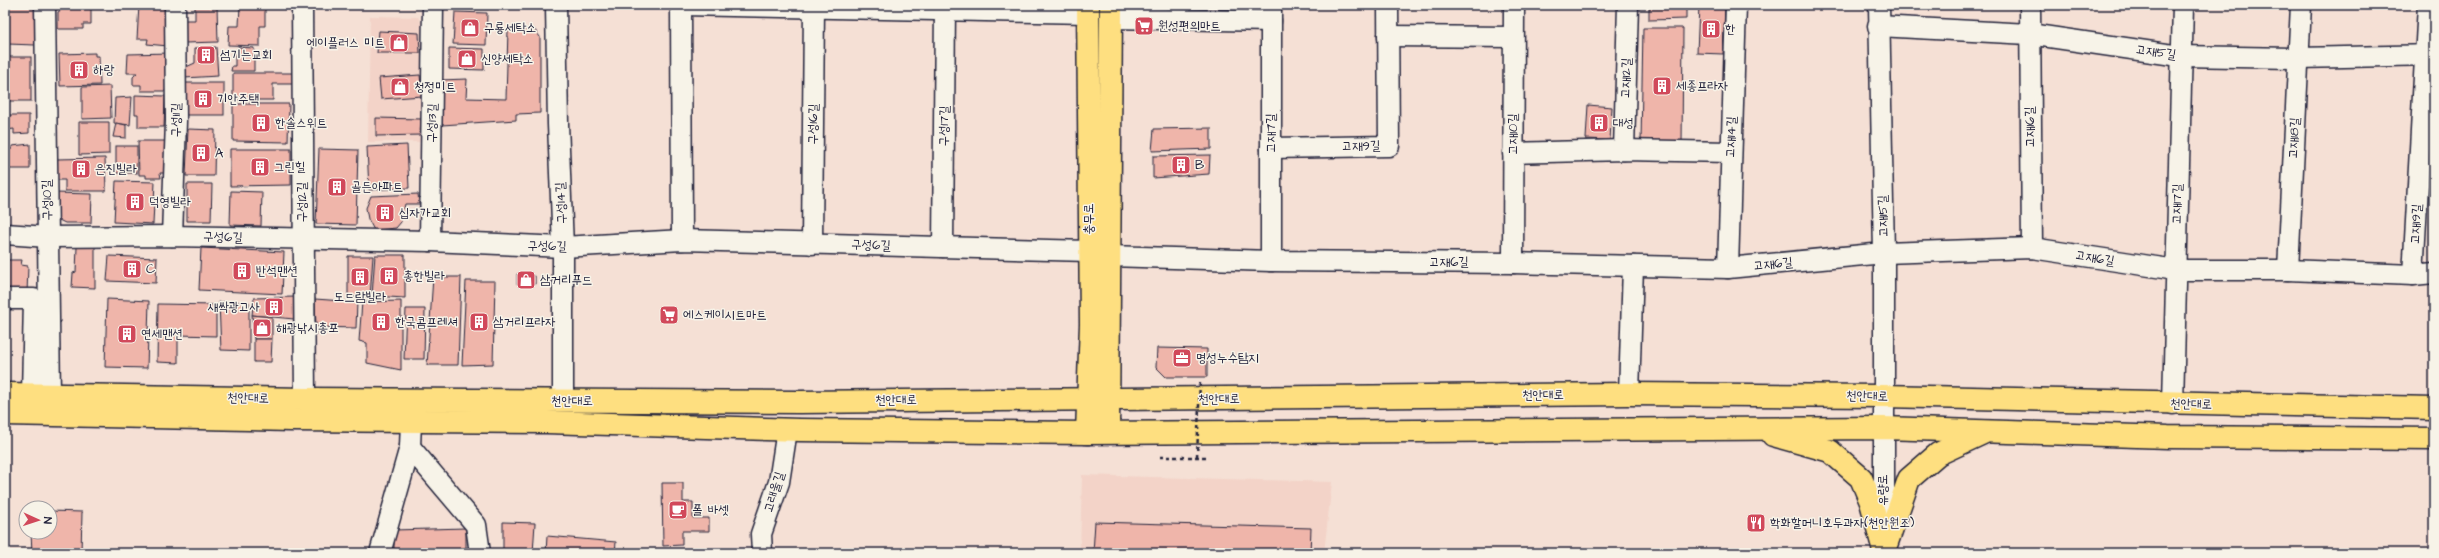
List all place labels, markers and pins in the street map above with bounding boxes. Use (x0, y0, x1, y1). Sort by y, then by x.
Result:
supermarket icon: 원성편의마트 (1133, 15, 1155, 37)
shop icon: 구룡세탁소 (459, 17, 481, 39)
place label: 원성편의마트 (1158, 17, 1221, 35)
building icon: 한 (1700, 18, 1722, 40)
place label: 구룡세탁소 (484, 19, 536, 37)
place label: 한 (1725, 20, 1736, 38)
shop icon: 에이플러스 미트 (388, 32, 410, 54)
place label: 에이플러스 미트 (307, 34, 385, 52)
building icon: 섬기는교회 (195, 44, 217, 66)
place label: 섬기는교회 (220, 46, 272, 64)
shop icon: 신양세탁소 (456, 48, 478, 70)
place label: 신양세탁소 (481, 50, 533, 68)
building icon: 하랑 (68, 59, 90, 81)
place label: 하랑 (93, 61, 114, 79)
building icon: 세종프라자 (1651, 75, 1673, 97)
shop icon: 청정미트 (389, 76, 411, 98)
place label: 세종프라자 (1676, 77, 1728, 95)
place label: 청정미트 (414, 78, 456, 96)
building icon: 기안주택 (192, 88, 214, 110)
place label: 기안주택 (217, 90, 259, 108)
building icon: 한솔스위트 (250, 112, 272, 134)
building icon: 대성 (1588, 112, 1610, 134)
place label: 한솔스위트 (275, 114, 327, 132)
place label: 대성 (1613, 114, 1634, 132)
building icon: A (190, 142, 212, 164)
place label: A (215, 144, 224, 162)
building icon: B (1170, 154, 1192, 176)
building icon: 그린힐 (249, 156, 271, 178)
place label: B (1195, 156, 1204, 174)
building icon: 은진빌라 (70, 158, 92, 180)
place label: 그린힐 (274, 158, 306, 176)
place label: 은진빌라 (95, 160, 137, 178)
building icon: 골든아파트 (326, 176, 348, 198)
place label: 골든아파트 (351, 178, 403, 196)
building icon: 덕영빌라 (124, 191, 146, 213)
place label: 덕영빌라 (149, 193, 191, 211)
building icon: 십자가교회 (374, 202, 396, 224)
place label: 십자가교회 (399, 204, 451, 222)
building icon: C (121, 258, 143, 280)
place label: C (146, 260, 155, 278)
building icon: 반석맨션 (231, 260, 253, 282)
place label: 반석맨션 (256, 262, 298, 280)
building icon: 총한빌라 (378, 265, 400, 287)
building icon: 도드람빌라 (349, 266, 371, 288)
place label: 총한빌라 (403, 267, 445, 285)
shop icon: 삼거리푸드 (515, 269, 537, 291)
place label: 삼거리푸드 (540, 271, 592, 289)
place label: 도드람빌라 (334, 288, 387, 306)
building icon: 새싹광고사 (263, 296, 285, 318)
place label: 새싹광고사 (208, 298, 260, 316)
supermarket icon: 에스케이시트마트 (658, 304, 680, 326)
place label: 에스케이시트마트 (683, 306, 767, 324)
building icon: 한국콤프레셔 (370, 311, 392, 333)
building icon: 삼거리프라자 (468, 311, 490, 333)
place label: 한국콤프레셔 (395, 313, 458, 331)
place label: 삼거리프라자 (493, 313, 556, 331)
shop icon: 해광낚시총포 (251, 317, 273, 339)
place label: 해광낚시총포 (276, 319, 339, 337)
building icon: 연세맨션 (116, 323, 138, 345)
place label: 연세맨션 (141, 325, 183, 343)
office icon: 명성누수탐지 (1171, 347, 1193, 369)
place label: 명성누수탐지 (1196, 349, 1259, 367)
cafe icon: 폴 바셋 (667, 499, 689, 521)
place label: 폴 바셋 (692, 501, 729, 519)
restaurant icon: 학화할머니호두과자(천안원조) (1745, 512, 1767, 534)
place label: 학화할머니호두과자(천안원조) (1770, 514, 1915, 532)

